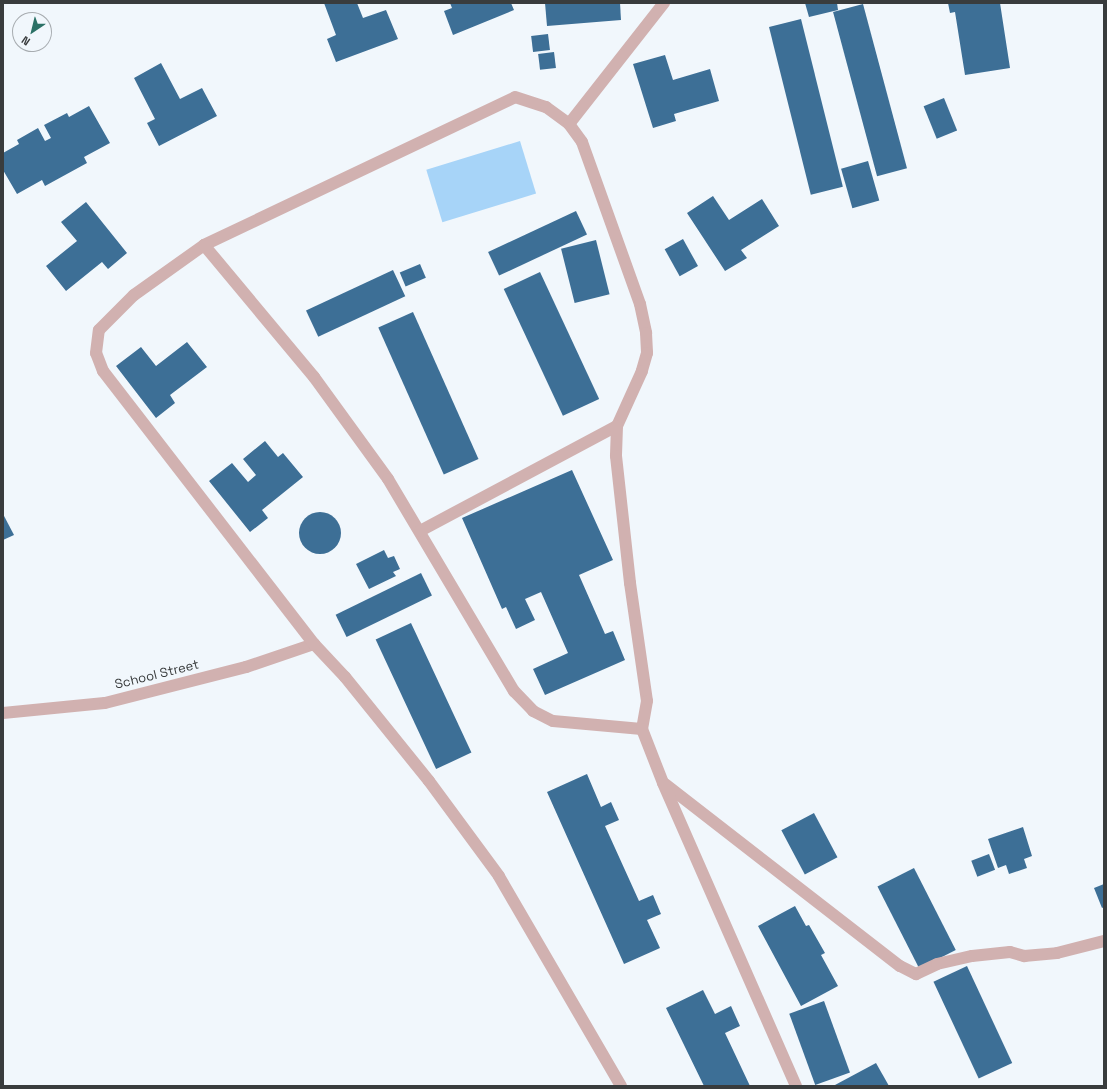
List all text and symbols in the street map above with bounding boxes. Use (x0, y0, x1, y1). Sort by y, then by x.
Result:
north arrow (12, 12, 52, 52)
text: N (19, 33, 33, 49)
street label: School Street (113, 657, 201, 693)

